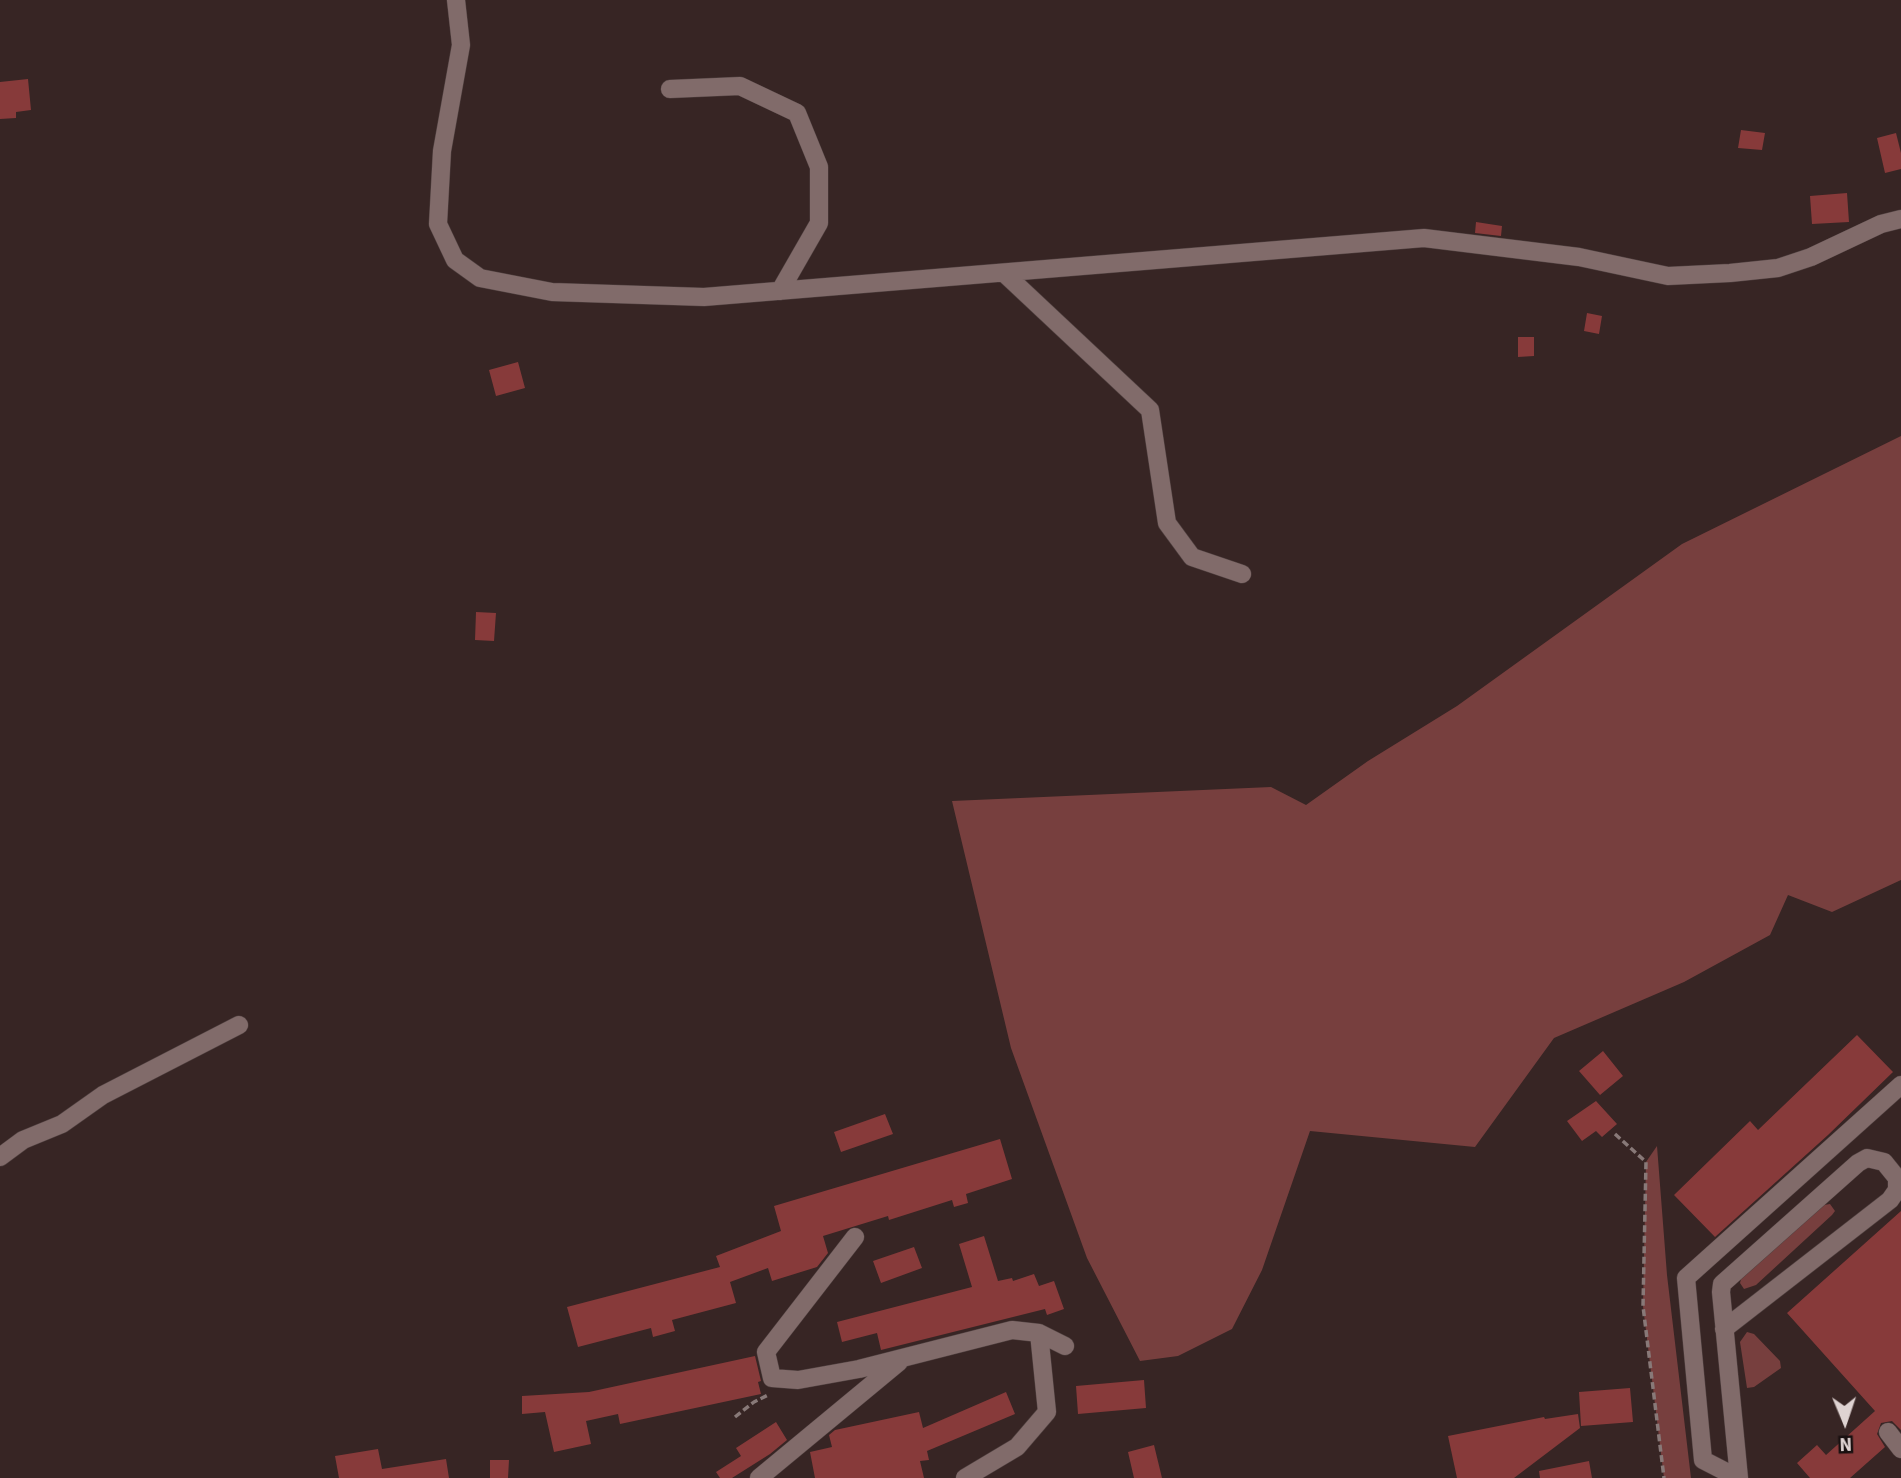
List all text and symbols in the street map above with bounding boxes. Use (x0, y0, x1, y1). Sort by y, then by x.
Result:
north arrow (1810, 1387, 1880, 1457)
text: N (1839, 1430, 1853, 1457)

